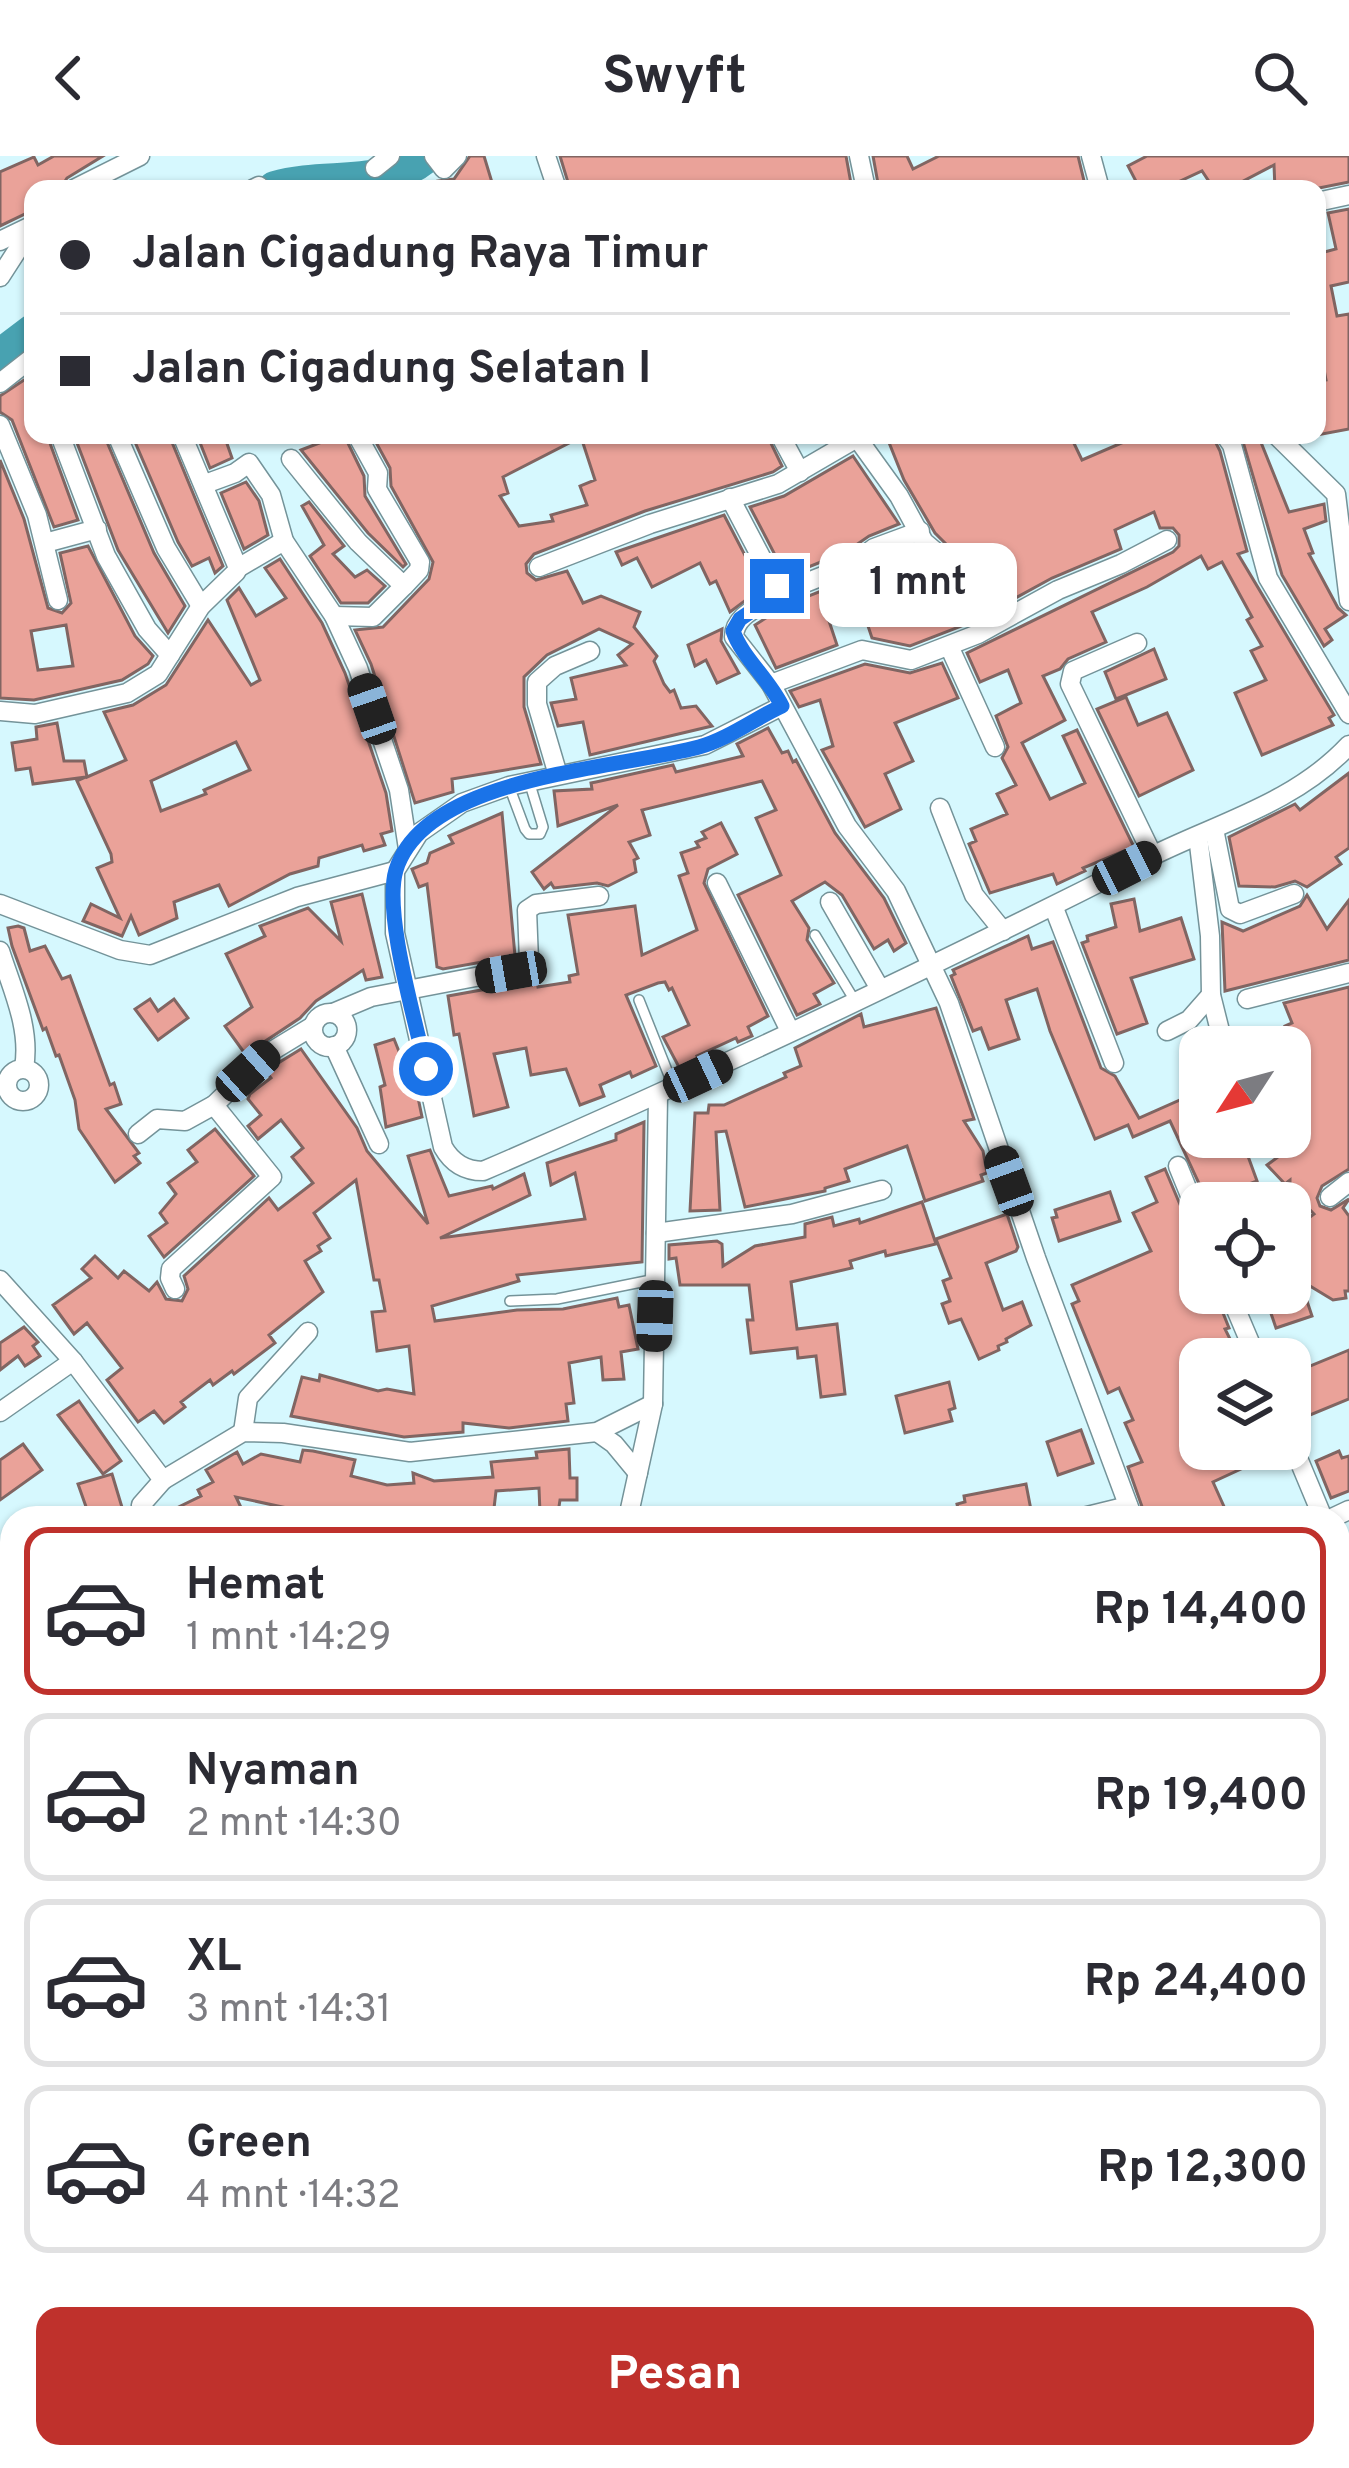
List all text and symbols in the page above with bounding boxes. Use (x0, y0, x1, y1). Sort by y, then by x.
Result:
text: Swyft (602, 44, 747, 113)
icon: back (36, 45, 102, 111)
icon: search (1247, 45, 1313, 111)
text: Jalan Cigadung Raya Timur (132, 227, 708, 284)
text: Jalan Cigadung Selatan I (132, 342, 651, 399)
callout: 1 mnt (819, 544, 1017, 628)
route end (750, 559, 804, 613)
text: 1 mnt (869, 560, 967, 609)
car (343, 669, 401, 749)
car (1087, 836, 1167, 900)
car (472, 948, 550, 996)
north arrow (1179, 1026, 1311, 1158)
map controls (1179, 1026, 1311, 1470)
car (209, 1034, 287, 1108)
route start (399, 1042, 453, 1096)
car (658, 1044, 738, 1108)
car (980, 1141, 1038, 1221)
button: locate (1179, 1182, 1311, 1314)
car (636, 1279, 674, 1353)
button: layers (1179, 1338, 1311, 1470)
icon: car (42, 1557, 150, 1665)
text: Hemat (186, 1558, 325, 1615)
text: Rp 14,400 (1093, 1583, 1308, 1640)
text: 1 mnt · 14:29 (186, 1615, 392, 1664)
icon: car (42, 1743, 150, 1851)
text: Nyaman (186, 1744, 360, 1801)
text: Rp 19,400 (1095, 1769, 1308, 1826)
text: 2 mnt · 14:30 (186, 1801, 402, 1850)
icon: car (42, 1929, 150, 2037)
text: XL (186, 1930, 241, 1987)
text: Rp 24,400 (1084, 1955, 1308, 2012)
text: 3 mnt · 14:31 (186, 1987, 391, 2036)
icon: car (42, 2115, 150, 2223)
text: Green (186, 2116, 312, 2173)
text: Rp 12,300 (1097, 2141, 1308, 2198)
text: 4 mnt · 14:32 (186, 2173, 401, 2222)
button: Pesan (36, 2307, 1314, 2445)

